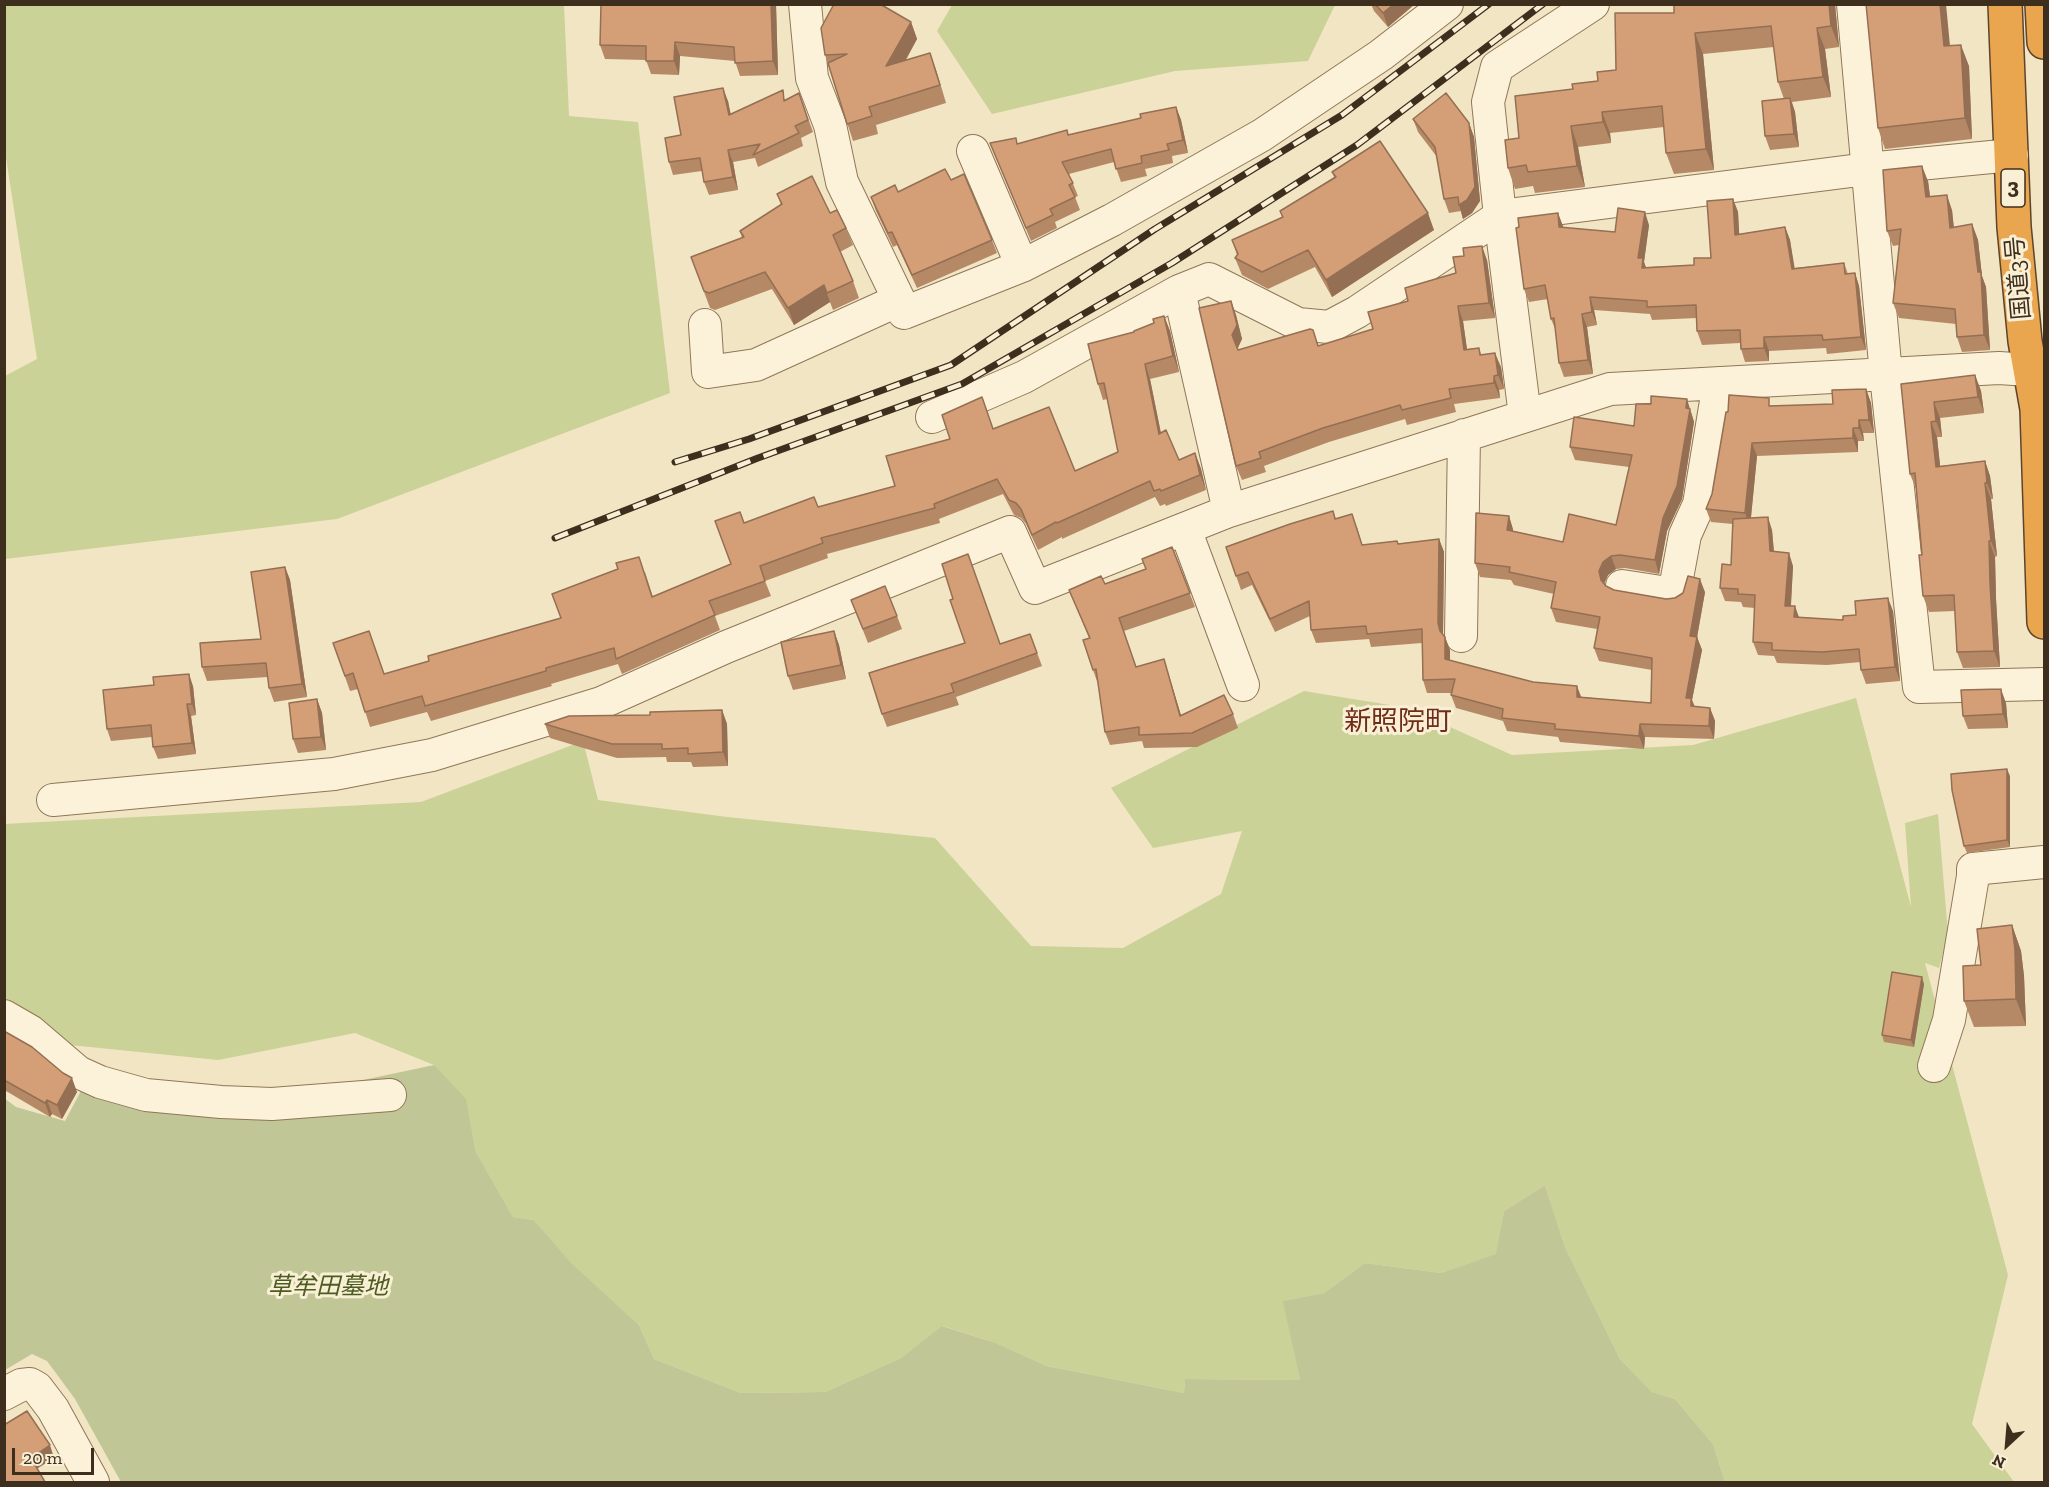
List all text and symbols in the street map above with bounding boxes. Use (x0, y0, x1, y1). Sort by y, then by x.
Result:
road number: 3 (2001, 169, 2025, 207)
street label: 国道3号 (2001, 235, 2037, 321)
district label: 新照院町 (1344, 706, 1452, 738)
park label: 草牟田墓地 (268, 1273, 388, 1301)
north arrow (1977, 1415, 2037, 1475)
scale bar (15, 1436, 98, 1474)
text: 20 m (23, 1447, 62, 1469)
text: N (1989, 1450, 2009, 1473)

